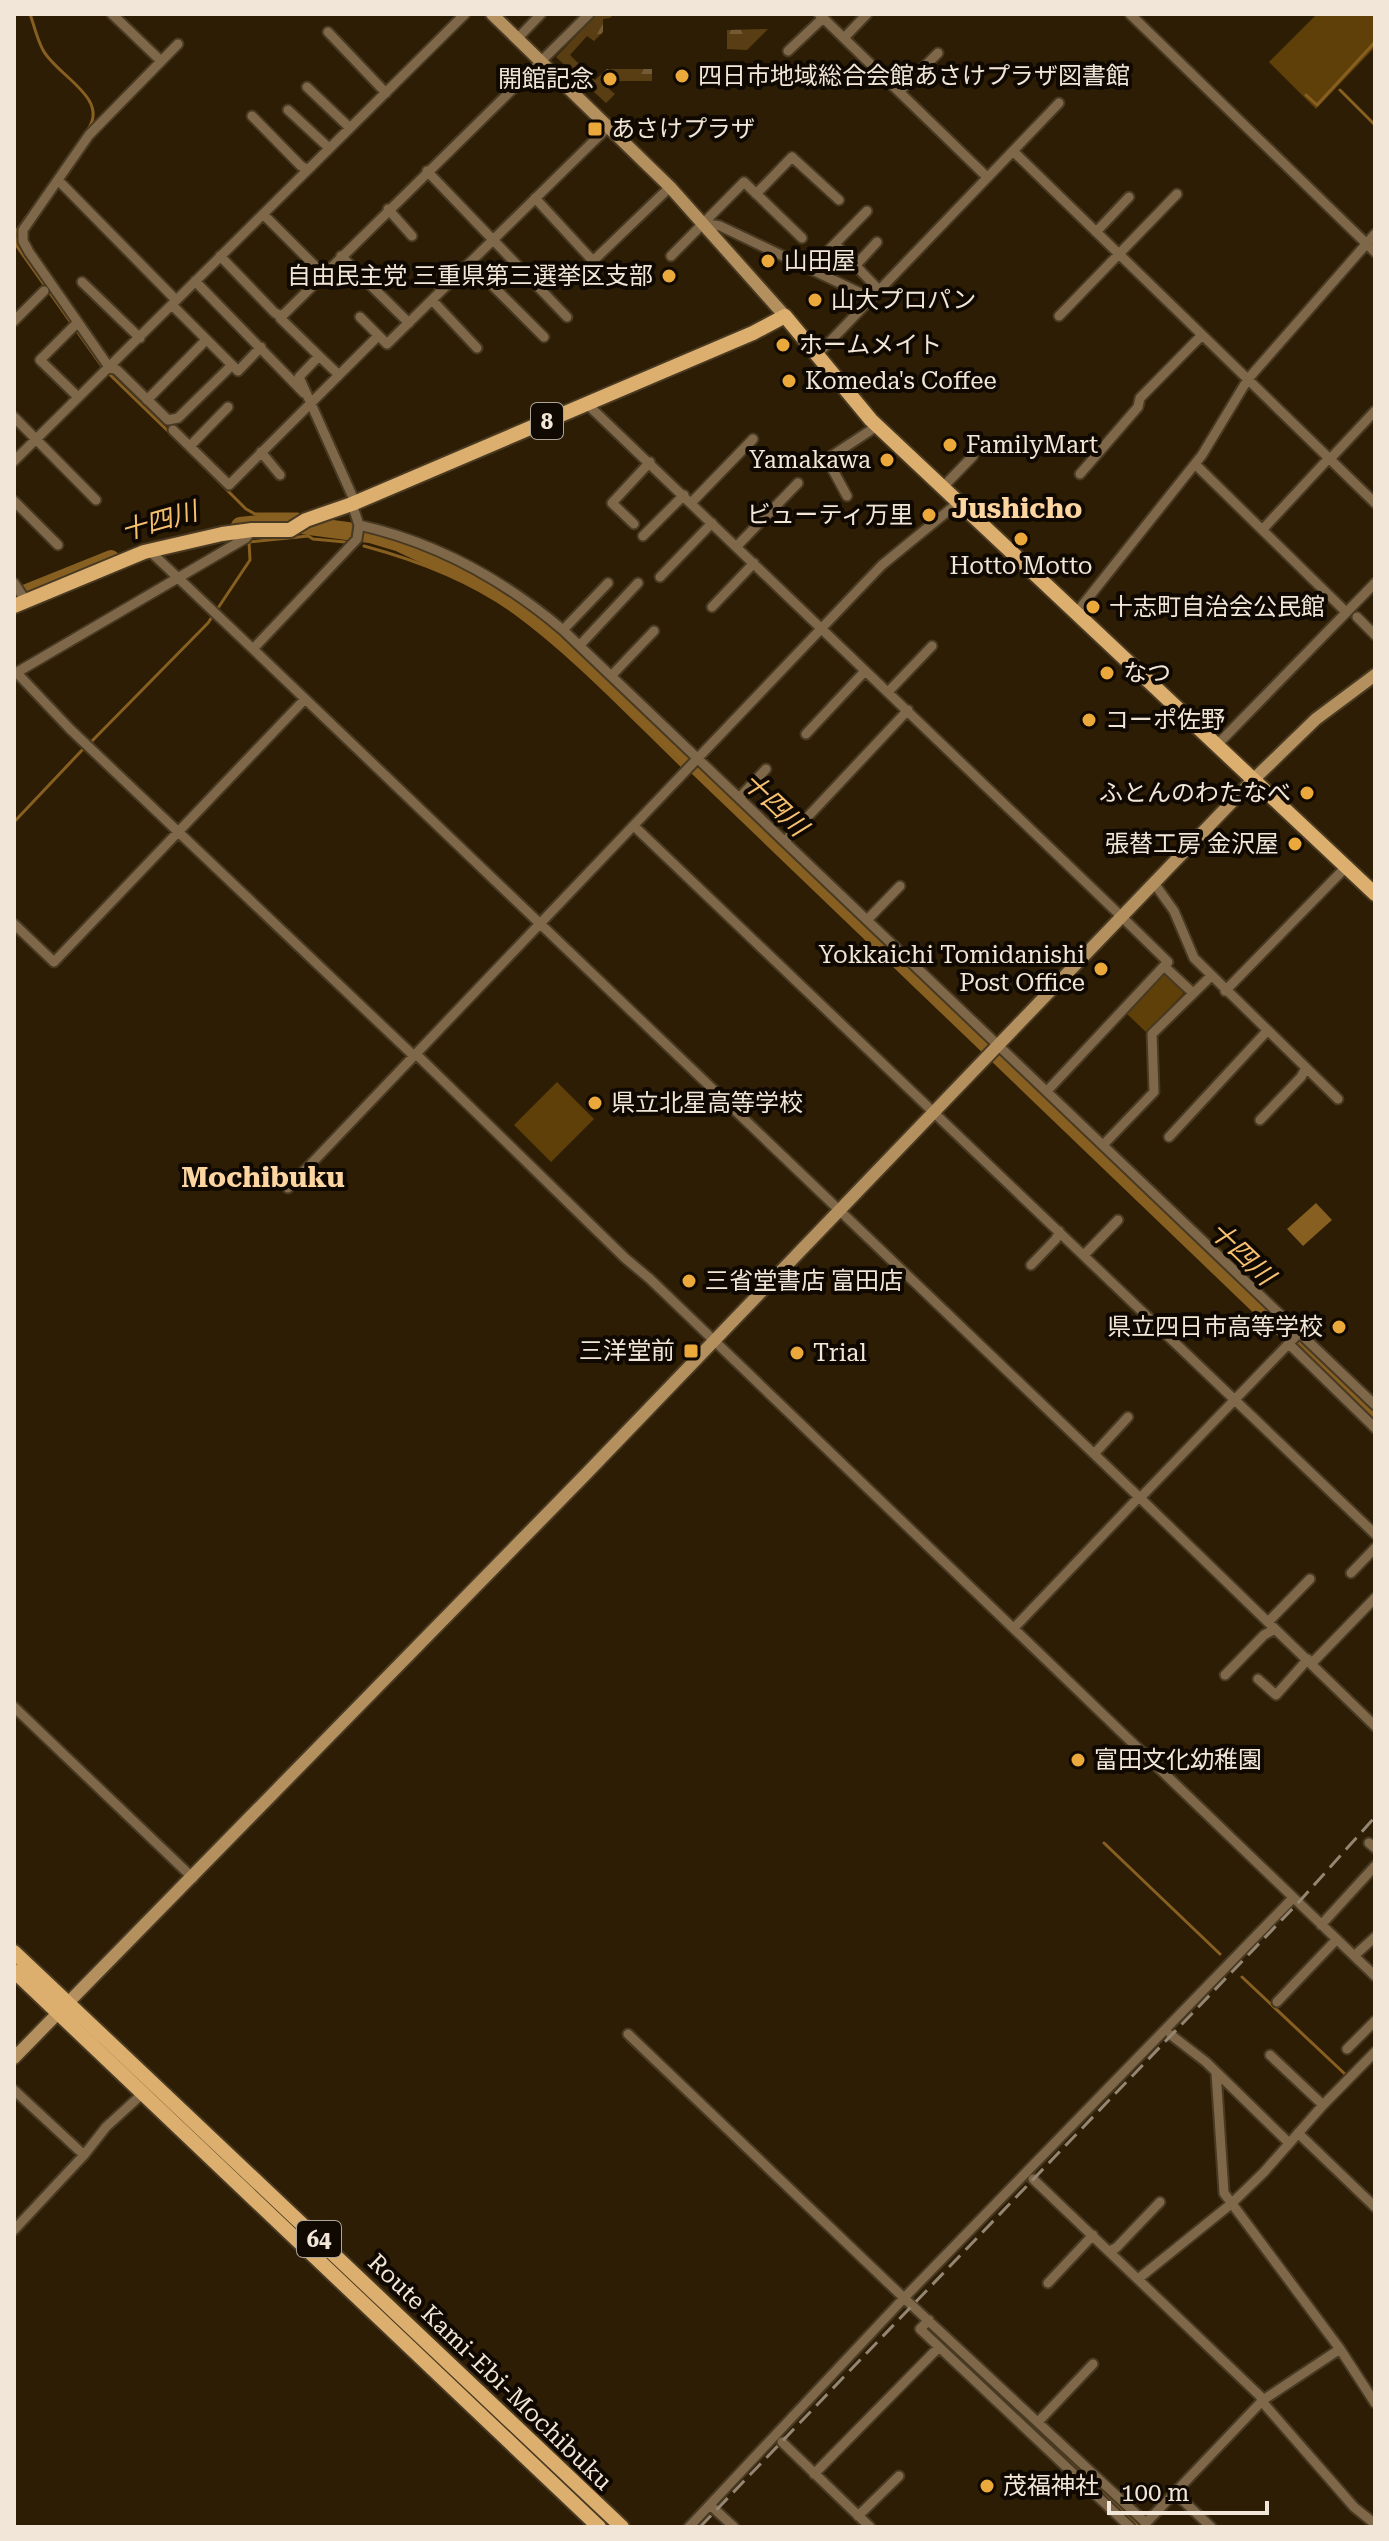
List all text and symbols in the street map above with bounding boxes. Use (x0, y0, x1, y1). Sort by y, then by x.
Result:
place label: 四日市地域総合会館あさけプラザ図書館 (698, 62, 1130, 90)
place label: 開館記念 (498, 65, 594, 93)
marker: 四日市地域総合会館あさけプラザ図書館 (673, 67, 691, 85)
marker: 開館記念 (601, 70, 619, 88)
place label: あさけプラザ (611, 115, 755, 143)
marker: あさけプラザ (586, 120, 604, 138)
place label: 山田屋 (784, 247, 856, 275)
marker: 山田屋 (759, 252, 777, 270)
place label: 自由民主党 三重県第三選挙区支部 (287, 262, 653, 290)
marker: 自由民主党 三重県第三選挙区支部 (660, 267, 678, 285)
place label: 山大プロパン (831, 286, 976, 314)
marker: 山大プロパン (806, 291, 824, 309)
place label: ホームメイト (799, 331, 942, 359)
marker: ホームメイト (774, 336, 792, 354)
place label: Komeda's Coffee (805, 367, 997, 395)
marker: Komeda's Coffee (780, 372, 798, 390)
road number: 8 (531, 403, 563, 439)
place label: FamilyMart (966, 431, 1098, 459)
marker: FamilyMart (941, 436, 959, 454)
place label: Yamakawa (749, 446, 871, 474)
marker: Yamakawa (878, 451, 896, 469)
district label: Jushicho (952, 492, 1082, 525)
water label: 十四川 (117, 495, 204, 546)
place label: ビューティ万里 (746, 501, 913, 529)
marker: ビューティ万里 (920, 506, 938, 524)
marker: Hotto Motto (1012, 530, 1030, 548)
place label: Hotto Motto (949, 552, 1093, 580)
place label: 十志町自治会公民館 (1109, 593, 1325, 621)
marker: 十志町自治会公民館 (1084, 598, 1102, 616)
place label: なつ (1123, 659, 1171, 687)
marker: なつ (1098, 664, 1116, 682)
place label: コーポ佐野 (1105, 706, 1225, 734)
marker: コーポ佐野 (1080, 711, 1098, 729)
water label: 十四川 (737, 766, 816, 844)
place label: ふとんのわたなべ (1099, 779, 1291, 807)
marker: ふとんのわたなべ (1298, 784, 1316, 802)
place label: 張替工房 金沢屋 (1105, 830, 1279, 858)
marker: 張替工房 金沢屋 (1286, 835, 1304, 853)
place label: Yokkaichi Tomidanishi Post Office (818, 941, 1085, 997)
marker: Yokkaichi Tomidanishi Post Office (1092, 960, 1110, 978)
place label: 県立北星高等学校 (611, 1089, 803, 1117)
marker: 県立北星高等学校 (586, 1094, 604, 1112)
district label: Mochibuku (181, 1161, 345, 1194)
water label: 十四川 (1204, 1215, 1283, 1293)
place label: 三省堂書店 富田店 (705, 1267, 903, 1295)
marker: 三省堂書店 富田店 (680, 1272, 698, 1290)
place label: 県立四日市高等学校 (1107, 1313, 1323, 1341)
marker: 県立四日市高等学校 (1330, 1318, 1348, 1336)
place label: 三洋堂前 (579, 1337, 675, 1365)
place label: Trial (813, 1339, 867, 1367)
marker: 三洋堂前 (682, 1342, 700, 1360)
marker: Trial (788, 1344, 806, 1362)
place label: 富田文化幼稚園 (1094, 1746, 1262, 1774)
marker: 富田文化幼稚園 (1069, 1751, 1087, 1769)
road number: 64 (297, 2221, 341, 2257)
street label: Route Kami-Ebi-Mochibuku (362, 2248, 618, 2496)
scale bar (1109, 2465, 1267, 2515)
place label: 茂福神社 (1003, 2472, 1099, 2500)
marker: 茂福神社 (978, 2477, 996, 2495)
text: 100 m (1121, 2479, 1189, 2507)

